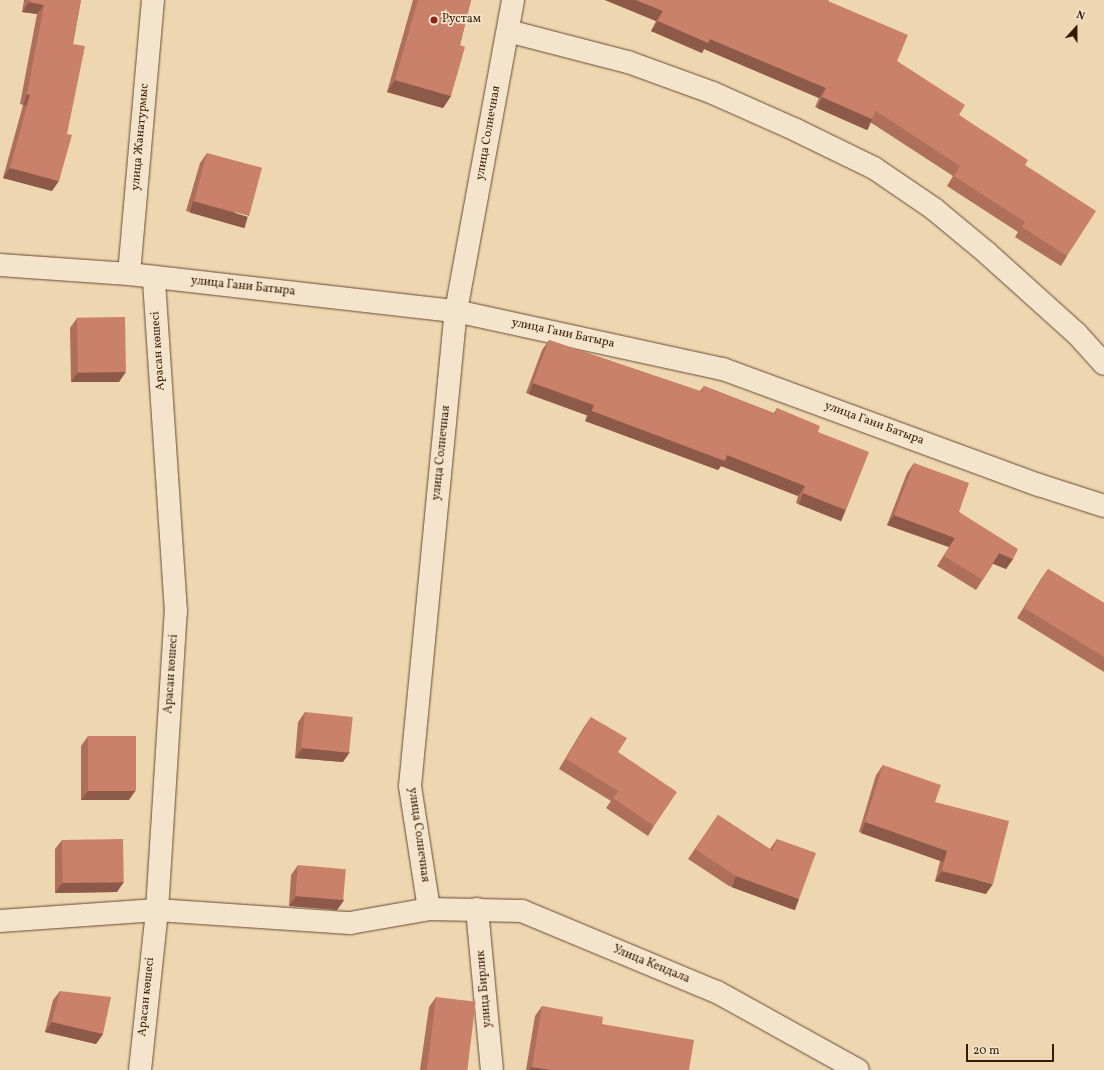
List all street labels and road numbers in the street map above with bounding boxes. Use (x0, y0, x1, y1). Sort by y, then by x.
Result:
street label: улица Жанатурмыс (129, 83, 153, 191)
street label: улица Солнечная (474, 85, 504, 181)
street label: улица Гани Батыра (190, 274, 296, 300)
street label: Арасан көшесі (149, 311, 169, 391)
street label: улица Гани Батыра (510, 316, 616, 352)
street label: улица Гани Батыра (822, 399, 926, 449)
street label: улица Солнечная (430, 405, 454, 501)
street label: Арасан көшесі (162, 634, 182, 714)
street label: улица Солнечная (404, 787, 432, 883)
street label: Улица Кендала (610, 943, 692, 987)
street label: улица Бирлик (474, 950, 496, 1028)
street label: Арасан көшесі (136, 957, 158, 1037)

